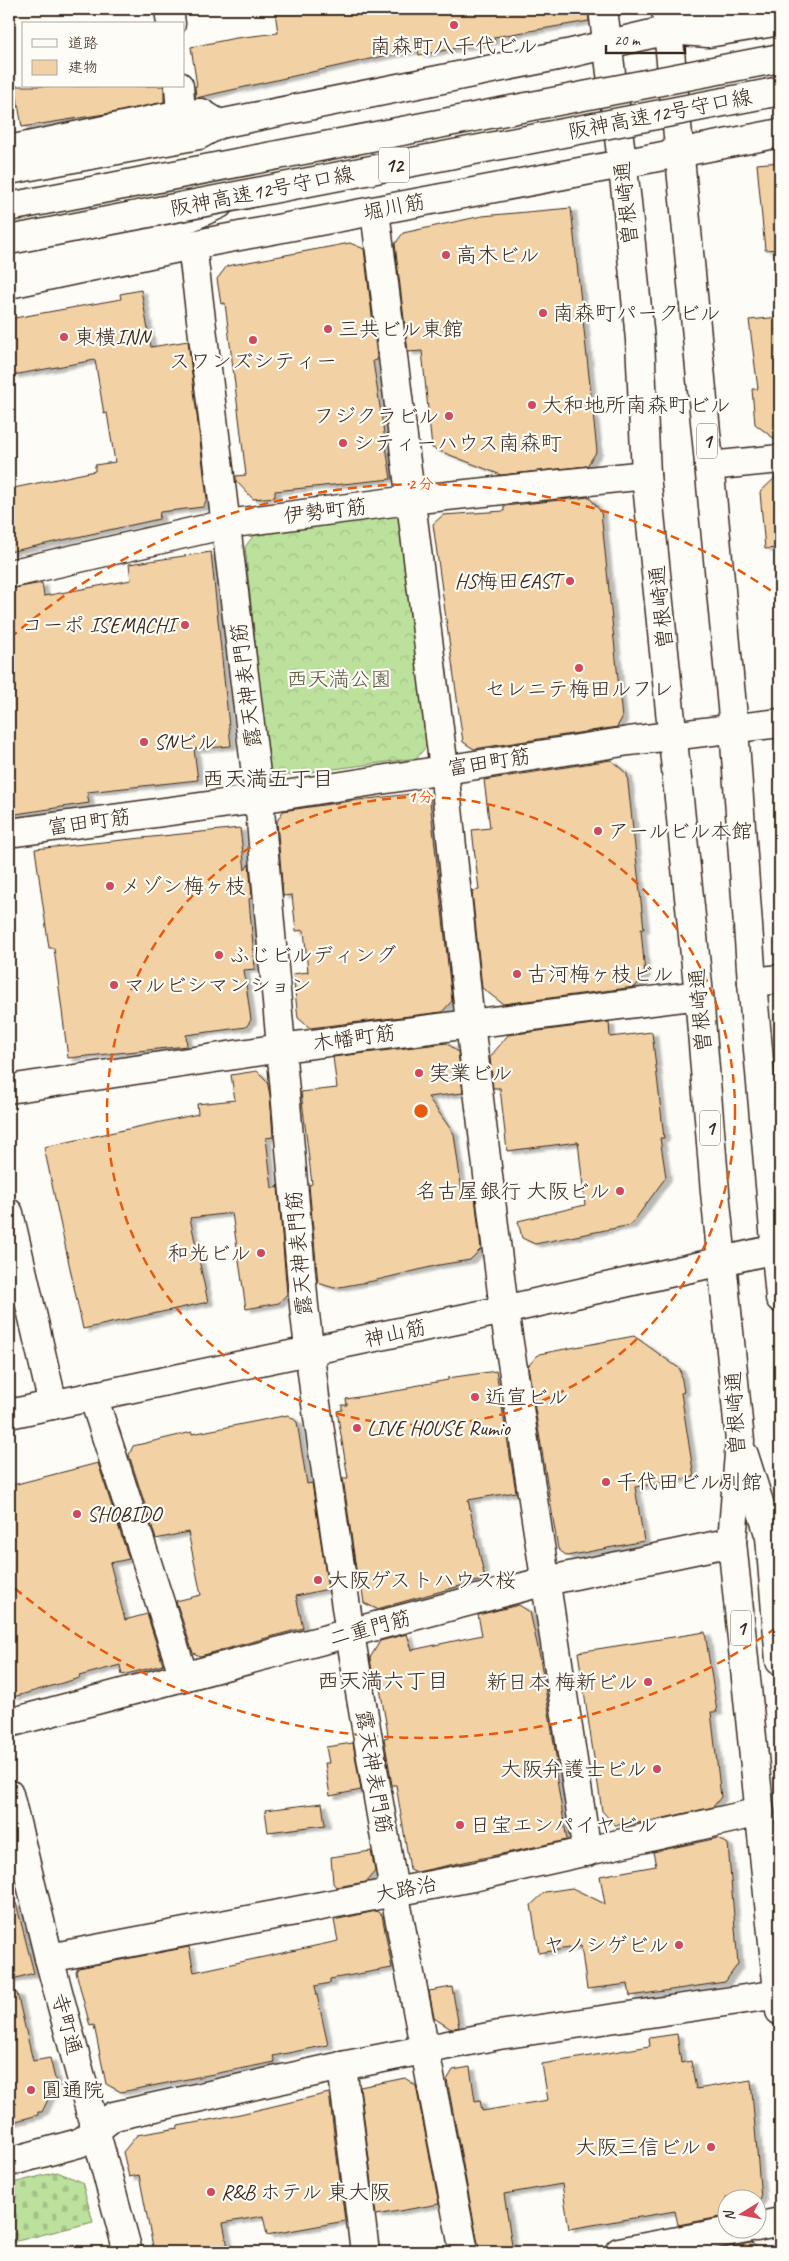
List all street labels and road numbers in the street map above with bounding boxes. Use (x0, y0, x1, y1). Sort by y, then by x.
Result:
street label: 阪神高速12号守口線 (566, 83, 754, 145)
road number: 12 (379, 148, 409, 182)
street label: 阪神高速12号守口線 (168, 160, 356, 222)
street label: 曽根崎通 (609, 160, 643, 246)
street label: 堀川筋 (361, 188, 427, 226)
road number: 1 (697, 424, 717, 458)
street label: 伊勢町筋 (282, 493, 368, 529)
street label: 曽根崎通 (644, 564, 678, 650)
street label: 露天神表門筋 (225, 621, 267, 749)
street label: 富田町筋 (445, 743, 533, 781)
street label: 富田町筋 (46, 803, 132, 841)
street label: 曽根崎通 (683, 967, 717, 1053)
street label: 木幡町筋 (311, 1019, 397, 1057)
road number: 1 (700, 1110, 720, 1146)
street label: 露天神表門筋 (281, 1189, 317, 1317)
street label: 神山筋 (361, 1314, 429, 1352)
street label: 曽根崎通 (720, 1370, 750, 1456)
street label: 二重門筋 (326, 1605, 414, 1651)
road number: 1 (731, 1610, 751, 1646)
street label: 露天神表門筋 (350, 1708, 398, 1836)
street label: 大路治 (373, 1870, 439, 1908)
street label: 寺町通 (46, 1990, 88, 2058)

